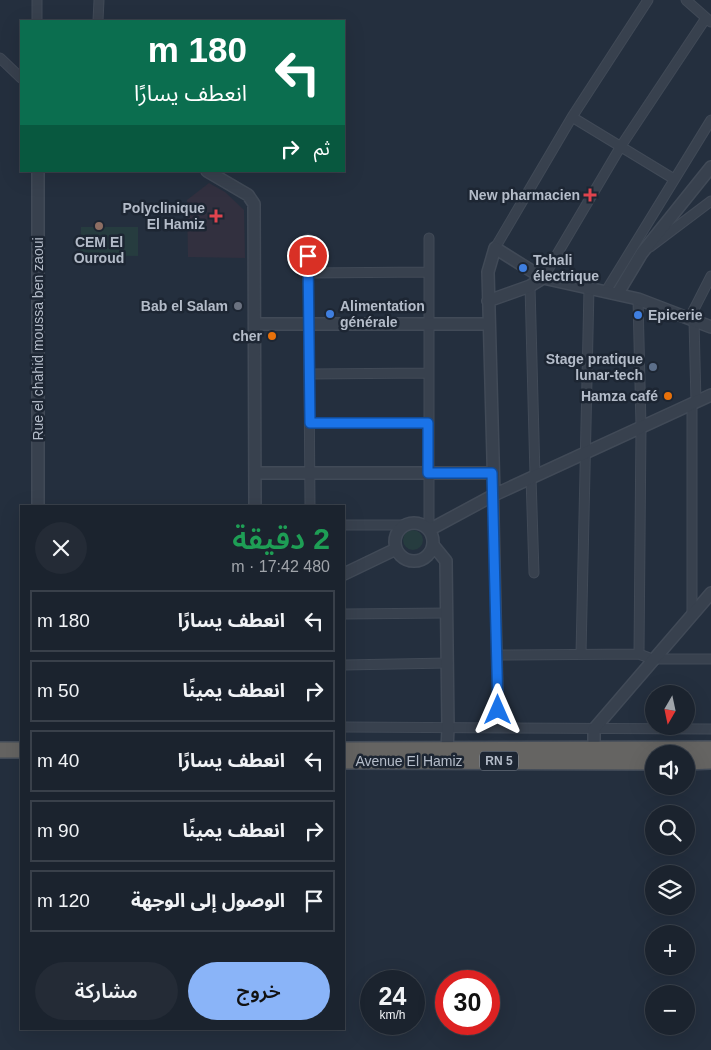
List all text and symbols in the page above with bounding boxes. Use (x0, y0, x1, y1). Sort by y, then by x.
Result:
text: 180 m (148, 30, 247, 69)
icon: left (265, 40, 330, 105)
text: انعطف يسارًا (134, 81, 247, 106)
icon: right (276, 135, 304, 163)
text: ثم (314, 138, 330, 159)
place label: New pharmacien (469, 187, 580, 203)
marker: New pharmacien (584, 189, 596, 201)
place label: Polyclinique El Hamiz (123, 200, 205, 232)
marker: Polyclinique El Hamiz (209, 209, 223, 223)
marker: CEM El Ouroud (93, 220, 105, 232)
place label: CEM El Ouroud (74, 234, 124, 266)
pin (287, 235, 329, 277)
street label: Rue el chahid moussa ben zaoui (30, 237, 46, 441)
icon: arrive (294, 242, 322, 270)
place label: Tchali électrique (533, 252, 599, 284)
marker: Tchali électrique (517, 262, 529, 274)
place label: Bab el Salam (141, 298, 228, 314)
place label: Alimentation générale (340, 298, 425, 330)
marker: Bab el Salam (232, 300, 244, 312)
place label: Epicerie (648, 307, 703, 323)
marker: Alimentation générale (324, 308, 336, 320)
marker: Epicerie (632, 309, 644, 321)
place label: cher (232, 328, 263, 344)
marker: cher (266, 330, 278, 342)
place label: Stage pratique lunar-tech (546, 351, 643, 383)
marker: Stage pratique lunar-tech (647, 361, 659, 373)
place label: Hamza café (581, 388, 658, 404)
marker: Hamza café (662, 390, 674, 402)
button: close (35, 522, 87, 574)
text: 2 دقيقة (232, 522, 330, 555)
text: 480 m · 17:42 (231, 558, 330, 575)
icon: left (300, 607, 328, 635)
text: 180 m (37, 610, 90, 631)
text: انعطف يسارًا (178, 610, 285, 631)
icon: right (300, 677, 328, 705)
text: 50 m (37, 680, 79, 701)
text: انعطف يمينًا (183, 680, 285, 701)
position arrow (471, 683, 523, 735)
north arrow (645, 685, 695, 735)
map controls (645, 685, 695, 1035)
button: sound (645, 745, 695, 795)
icon: left (300, 747, 328, 775)
text: 40 m (37, 750, 79, 771)
text: انعطف يسارًا (178, 750, 285, 771)
road number: RN 5 (480, 751, 518, 770)
street label: Avenue El Hamiz (355, 753, 463, 769)
button: search (645, 805, 695, 855)
icon: right (300, 817, 328, 845)
text: 90 m (37, 820, 79, 841)
text: انعطف يمينًا (183, 820, 285, 841)
button: layers (645, 865, 695, 915)
icon: arrive (300, 887, 328, 915)
text: 120 m (37, 890, 90, 911)
text: الوصول إلى الوجهة (131, 890, 285, 911)
button: + (645, 925, 695, 975)
button: مشاركة (35, 962, 178, 1020)
button: خروج (188, 962, 330, 1020)
speed limit sign: 30 (435, 970, 500, 1035)
text: 24 (379, 982, 406, 1010)
button: − (645, 985, 695, 1035)
text: km/h (379, 1008, 406, 1022)

